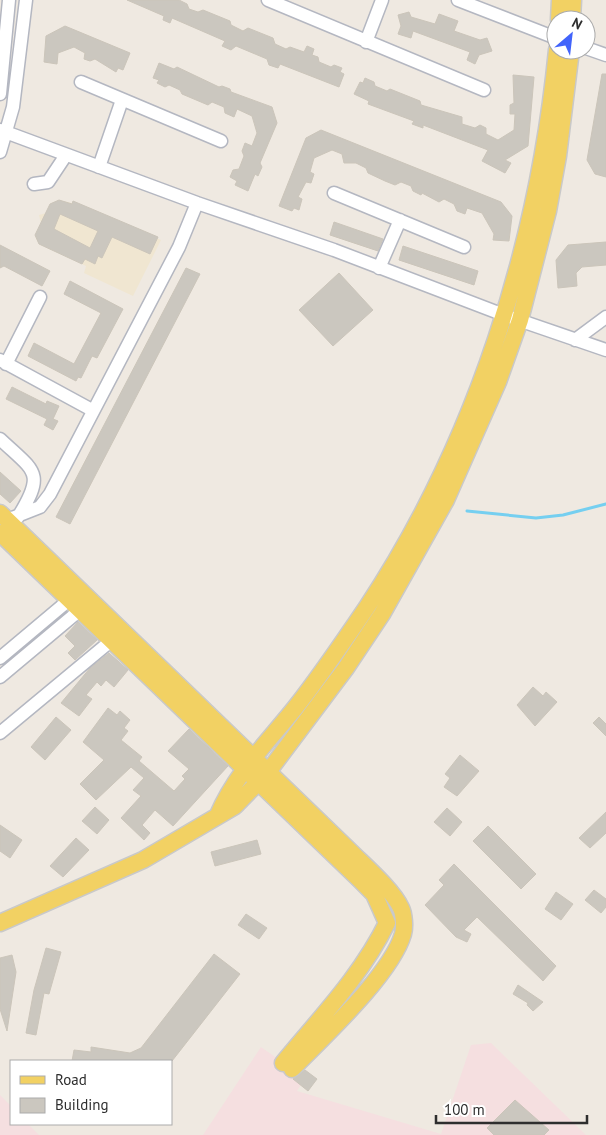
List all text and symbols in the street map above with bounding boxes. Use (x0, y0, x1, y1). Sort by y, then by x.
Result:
north arrow (546, 10, 596, 60)
text: N (569, 13, 585, 34)
legend (10, 1060, 172, 1125)
text: Road (55, 1070, 87, 1089)
scale bar (436, 1092, 587, 1124)
text: Building (55, 1095, 109, 1114)
text: 100 m (444, 1100, 485, 1119)

